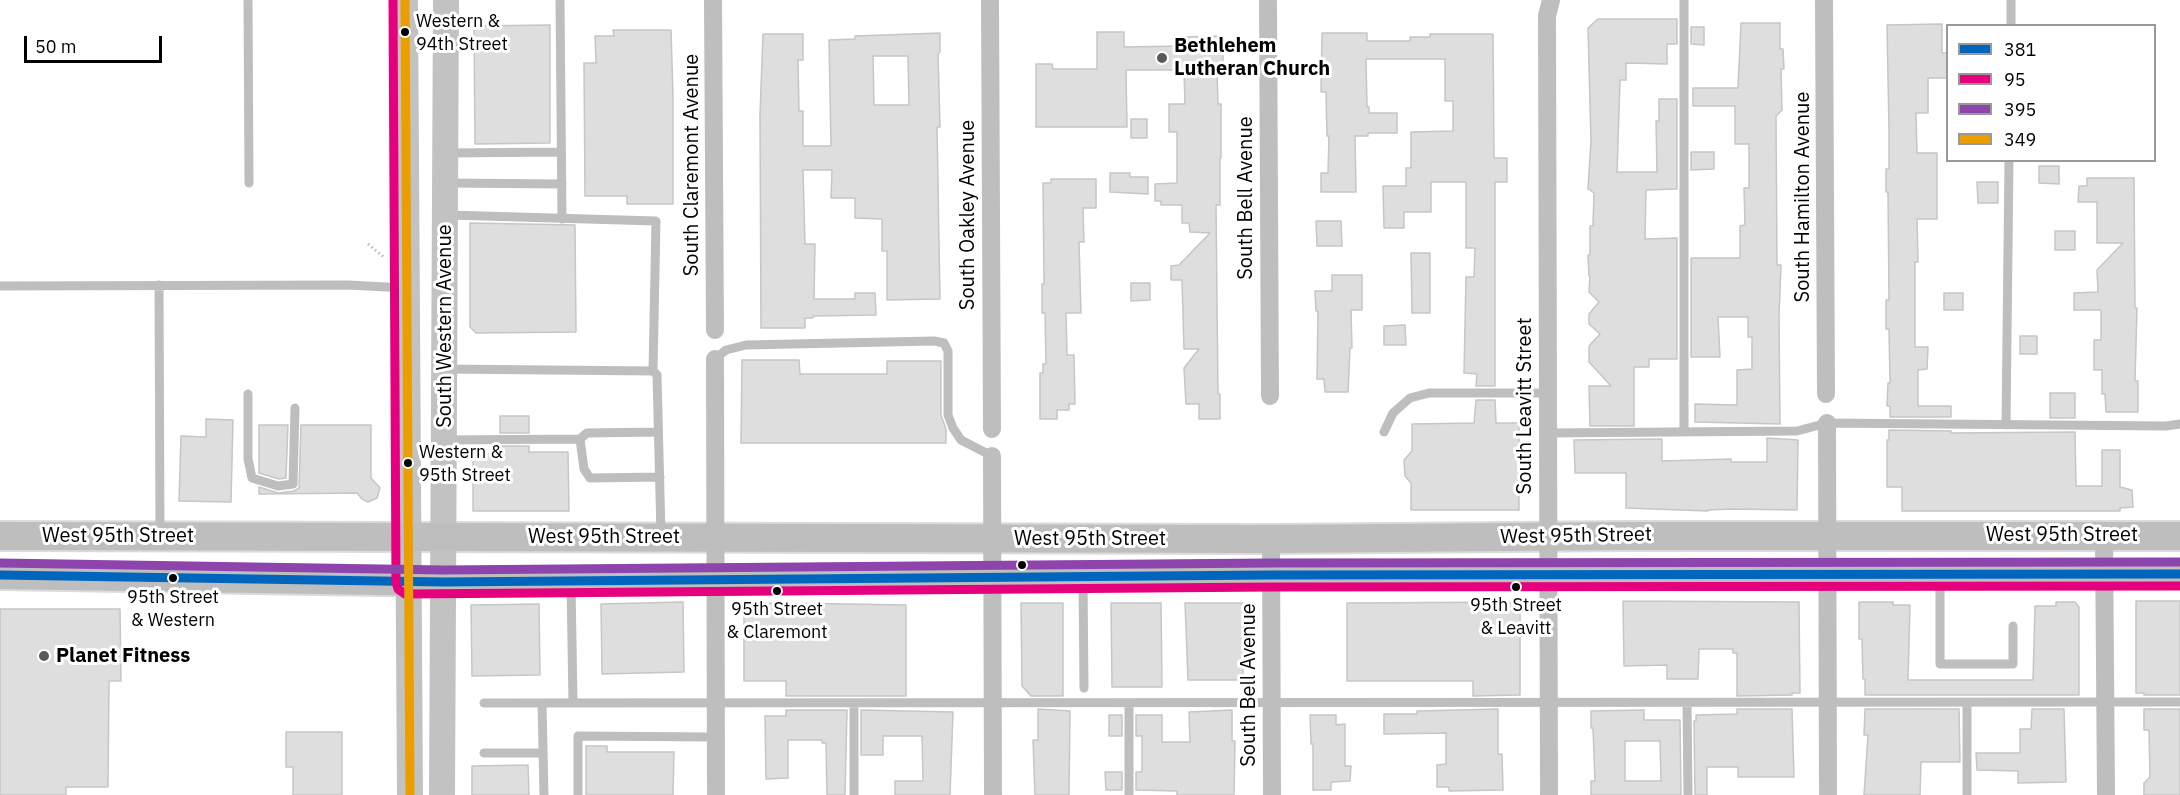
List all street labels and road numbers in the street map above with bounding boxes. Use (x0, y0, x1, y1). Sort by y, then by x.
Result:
street label: South Claremont Avenue (680, 54, 704, 276)
street label: South Hamilton Avenue (1791, 92, 1815, 302)
street label: South Bell Avenue (1234, 116, 1258, 280)
street label: South Oakley Avenue (956, 120, 980, 310)
street label: South Western Avenue (433, 224, 457, 428)
street label: South Leavitt Street (1513, 318, 1537, 494)
street label: West 95th Street (1500, 523, 1652, 549)
street label: West 95th Street (1986, 523, 2138, 547)
street label: West 95th Street (42, 524, 194, 548)
street label: West 95th Street (528, 525, 680, 549)
street label: West 95th Street (1014, 527, 1166, 551)
street label: South Bell Avenue (1237, 603, 1261, 767)

